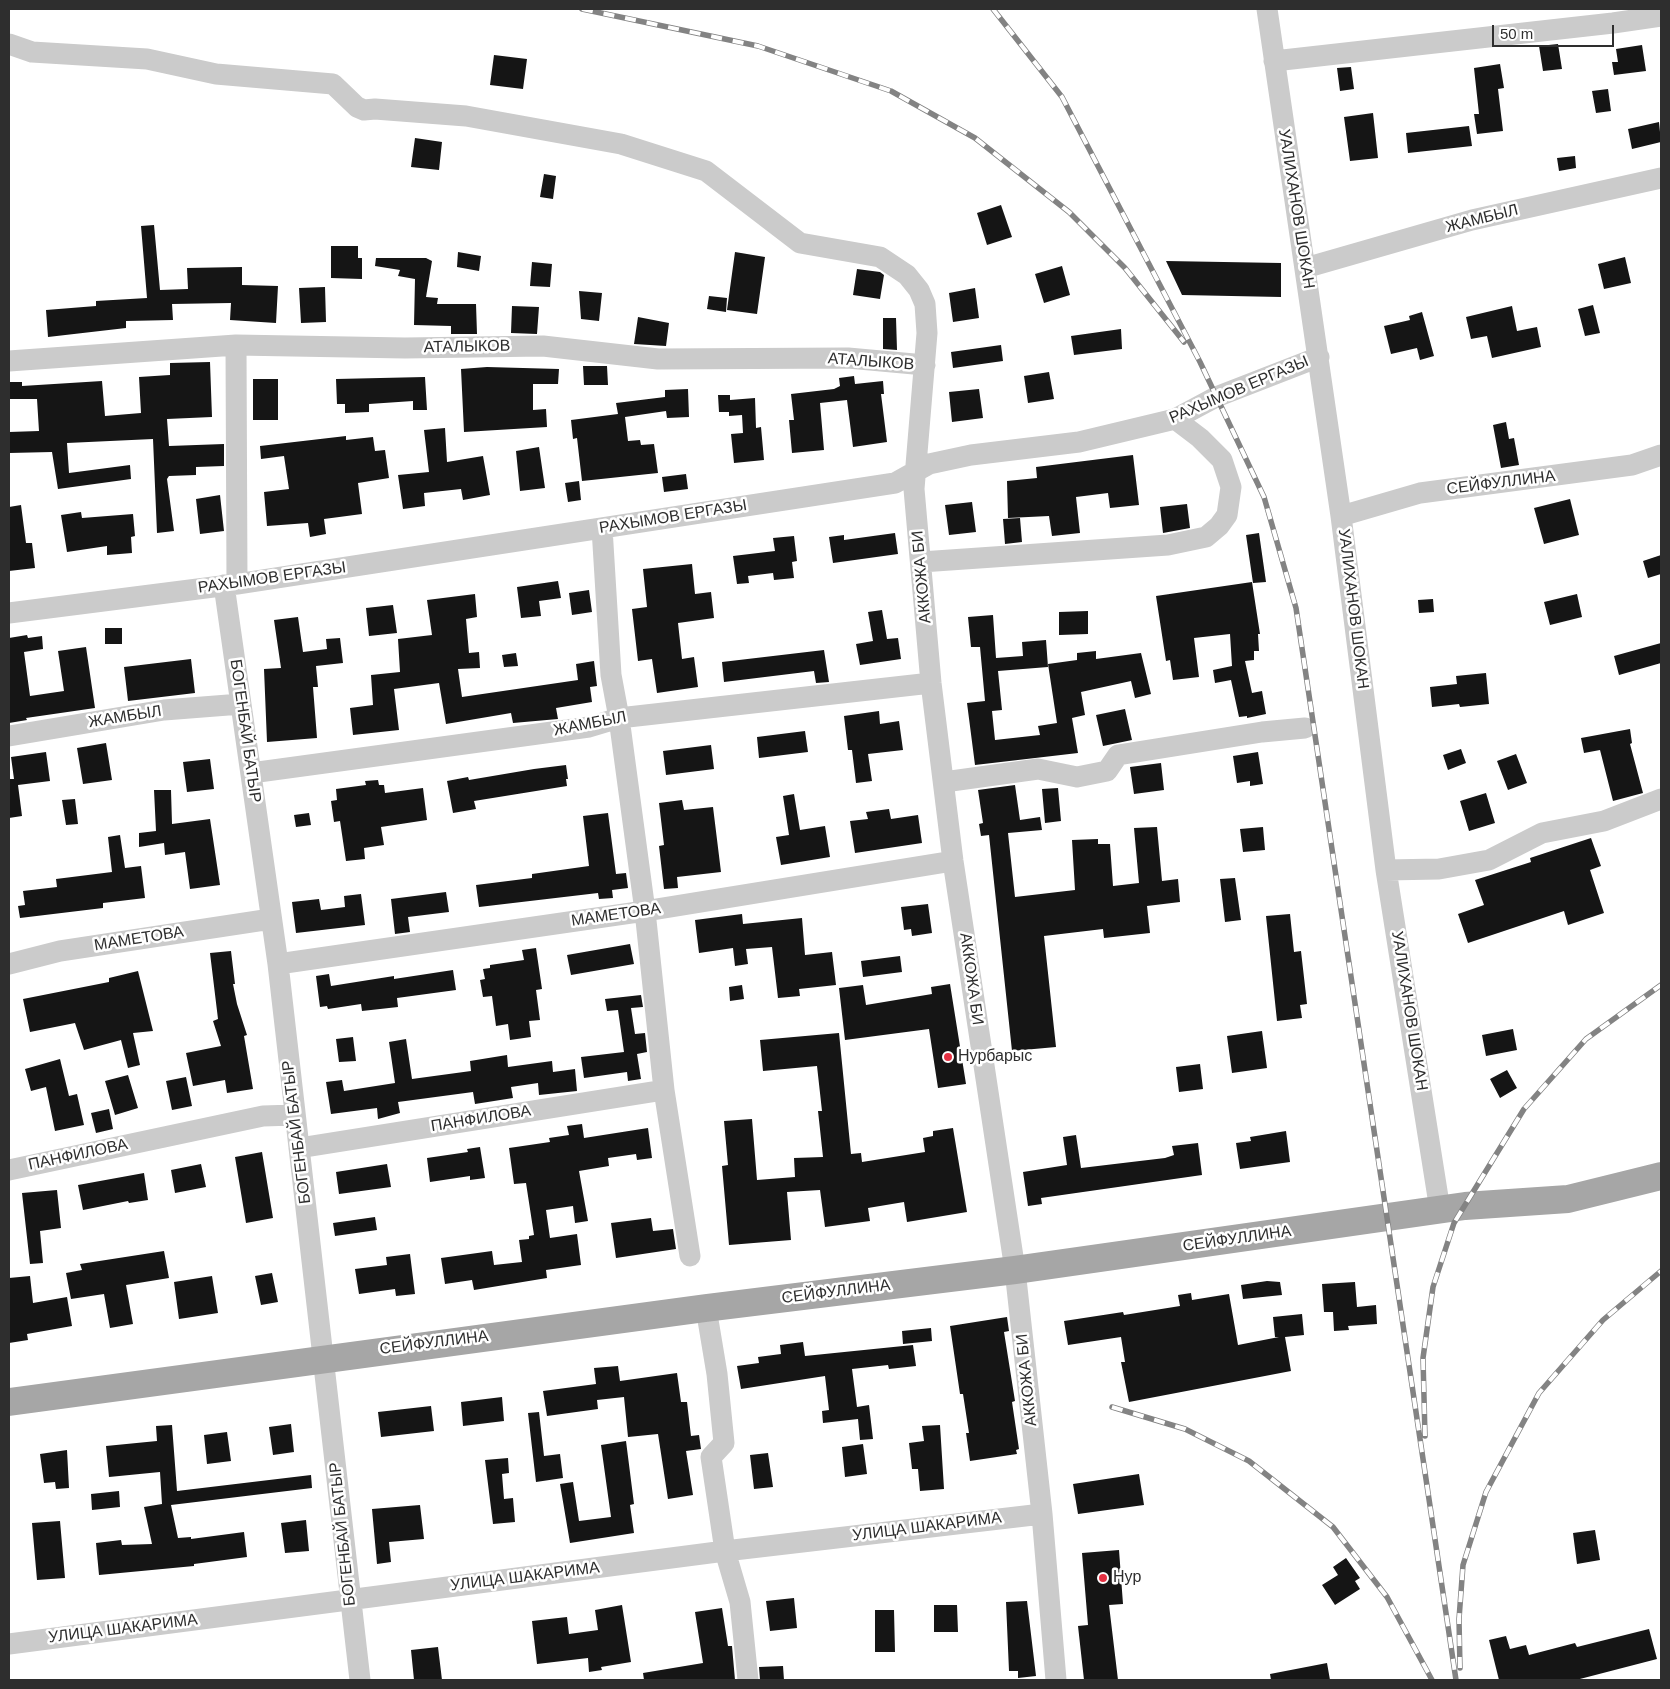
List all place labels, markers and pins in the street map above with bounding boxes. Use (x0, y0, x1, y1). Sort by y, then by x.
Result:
place label: Нурбарыс (958, 1047, 1032, 1067)
marker: Нурбарыс (942, 1051, 954, 1063)
place label: Нур (1113, 1568, 1141, 1588)
marker: Нур (1097, 1572, 1109, 1584)

